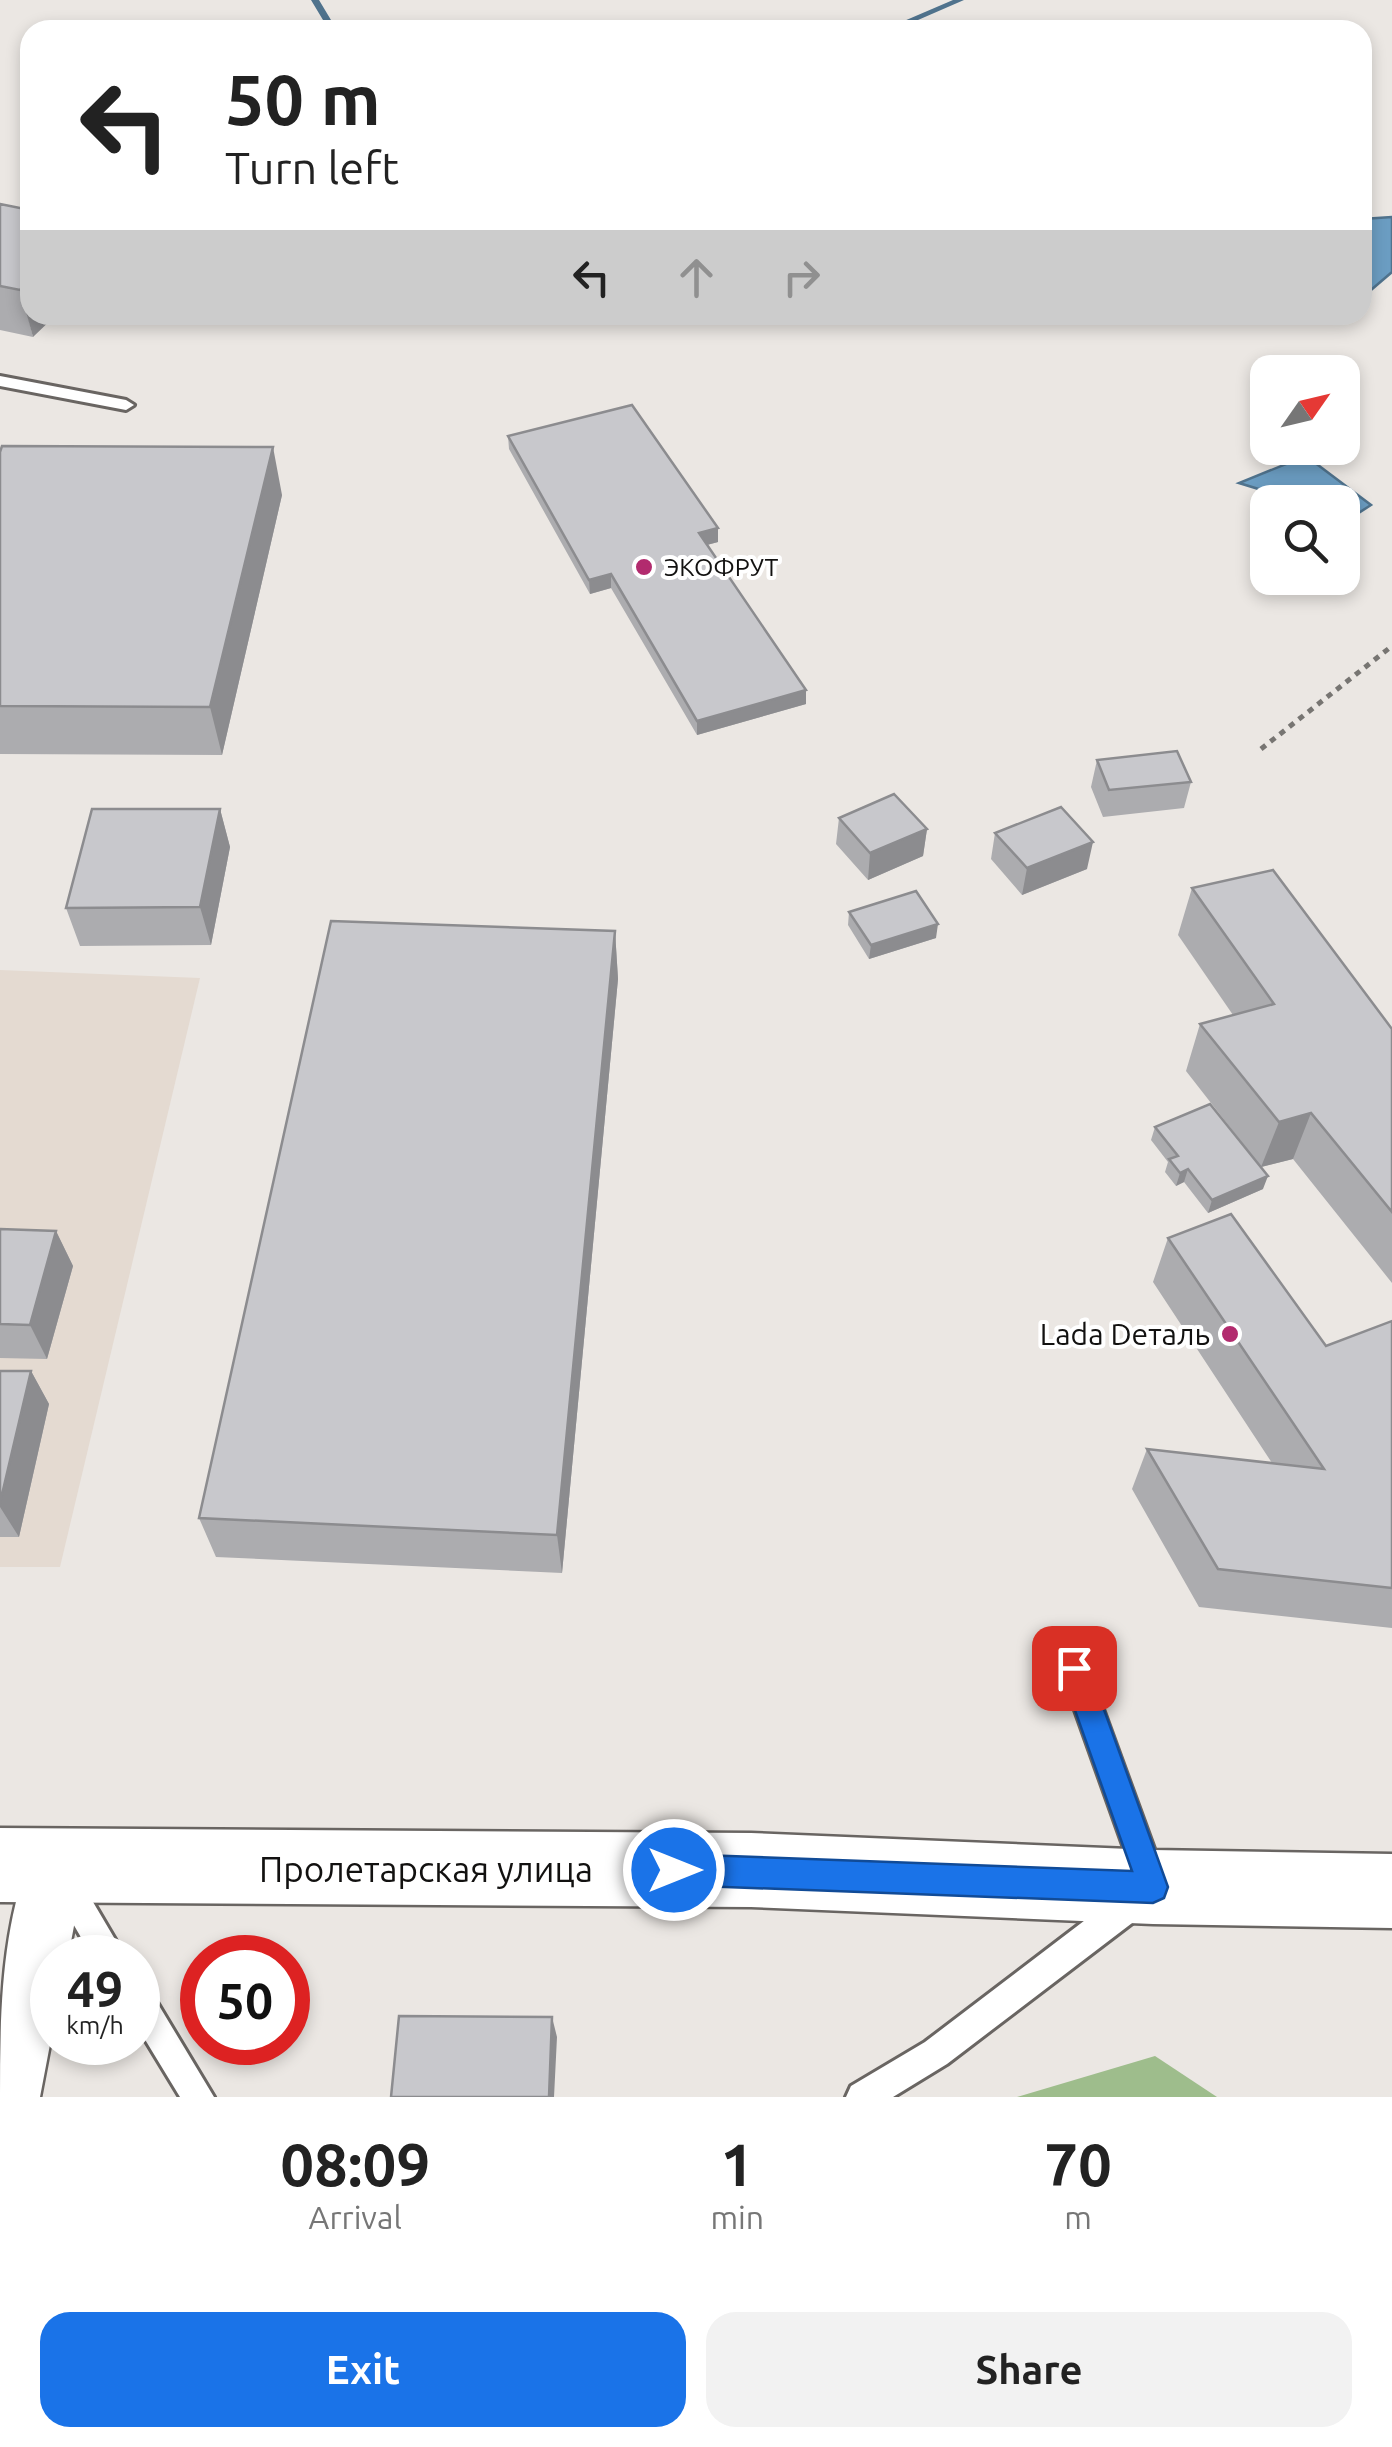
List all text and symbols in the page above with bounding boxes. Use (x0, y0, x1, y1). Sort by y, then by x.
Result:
icon: left (60, 60, 190, 190)
text: 50 m (225, 60, 381, 138)
text: Turn left (225, 142, 399, 193)
icon: left (564, 250, 619, 305)
icon: ahead (669, 250, 724, 305)
icon: right (774, 250, 829, 305)
north arrow (1250, 355, 1360, 465)
map controls (1250, 355, 1360, 595)
button: search (1250, 485, 1360, 595)
place label: ЭКОФРУТ (664, 553, 779, 581)
marker: ЭКОФРУТ (633, 556, 655, 578)
place label: Lada Dеталь (1040, 1317, 1210, 1351)
marker: Lada Dеталь (1219, 1323, 1241, 1345)
pin (1032, 1626, 1117, 1711)
icon: arrive (1047, 1641, 1102, 1696)
position arrow (622, 1818, 726, 1922)
street label: Пролетарская улица (259, 1849, 593, 1889)
speed limit sign: 50 (180, 1935, 310, 2065)
text: 49 (67, 1960, 123, 2016)
text: km/h (66, 2011, 124, 2039)
text: 08:09 (280, 2130, 430, 2197)
text: 1 (720, 2130, 754, 2197)
text: 70 (1044, 2130, 1112, 2197)
text: Arrival (309, 2199, 402, 2235)
text: min (710, 2199, 764, 2235)
text: m (1064, 2199, 1092, 2235)
button: Exit (40, 2312, 686, 2427)
button: Share (706, 2312, 1352, 2427)

